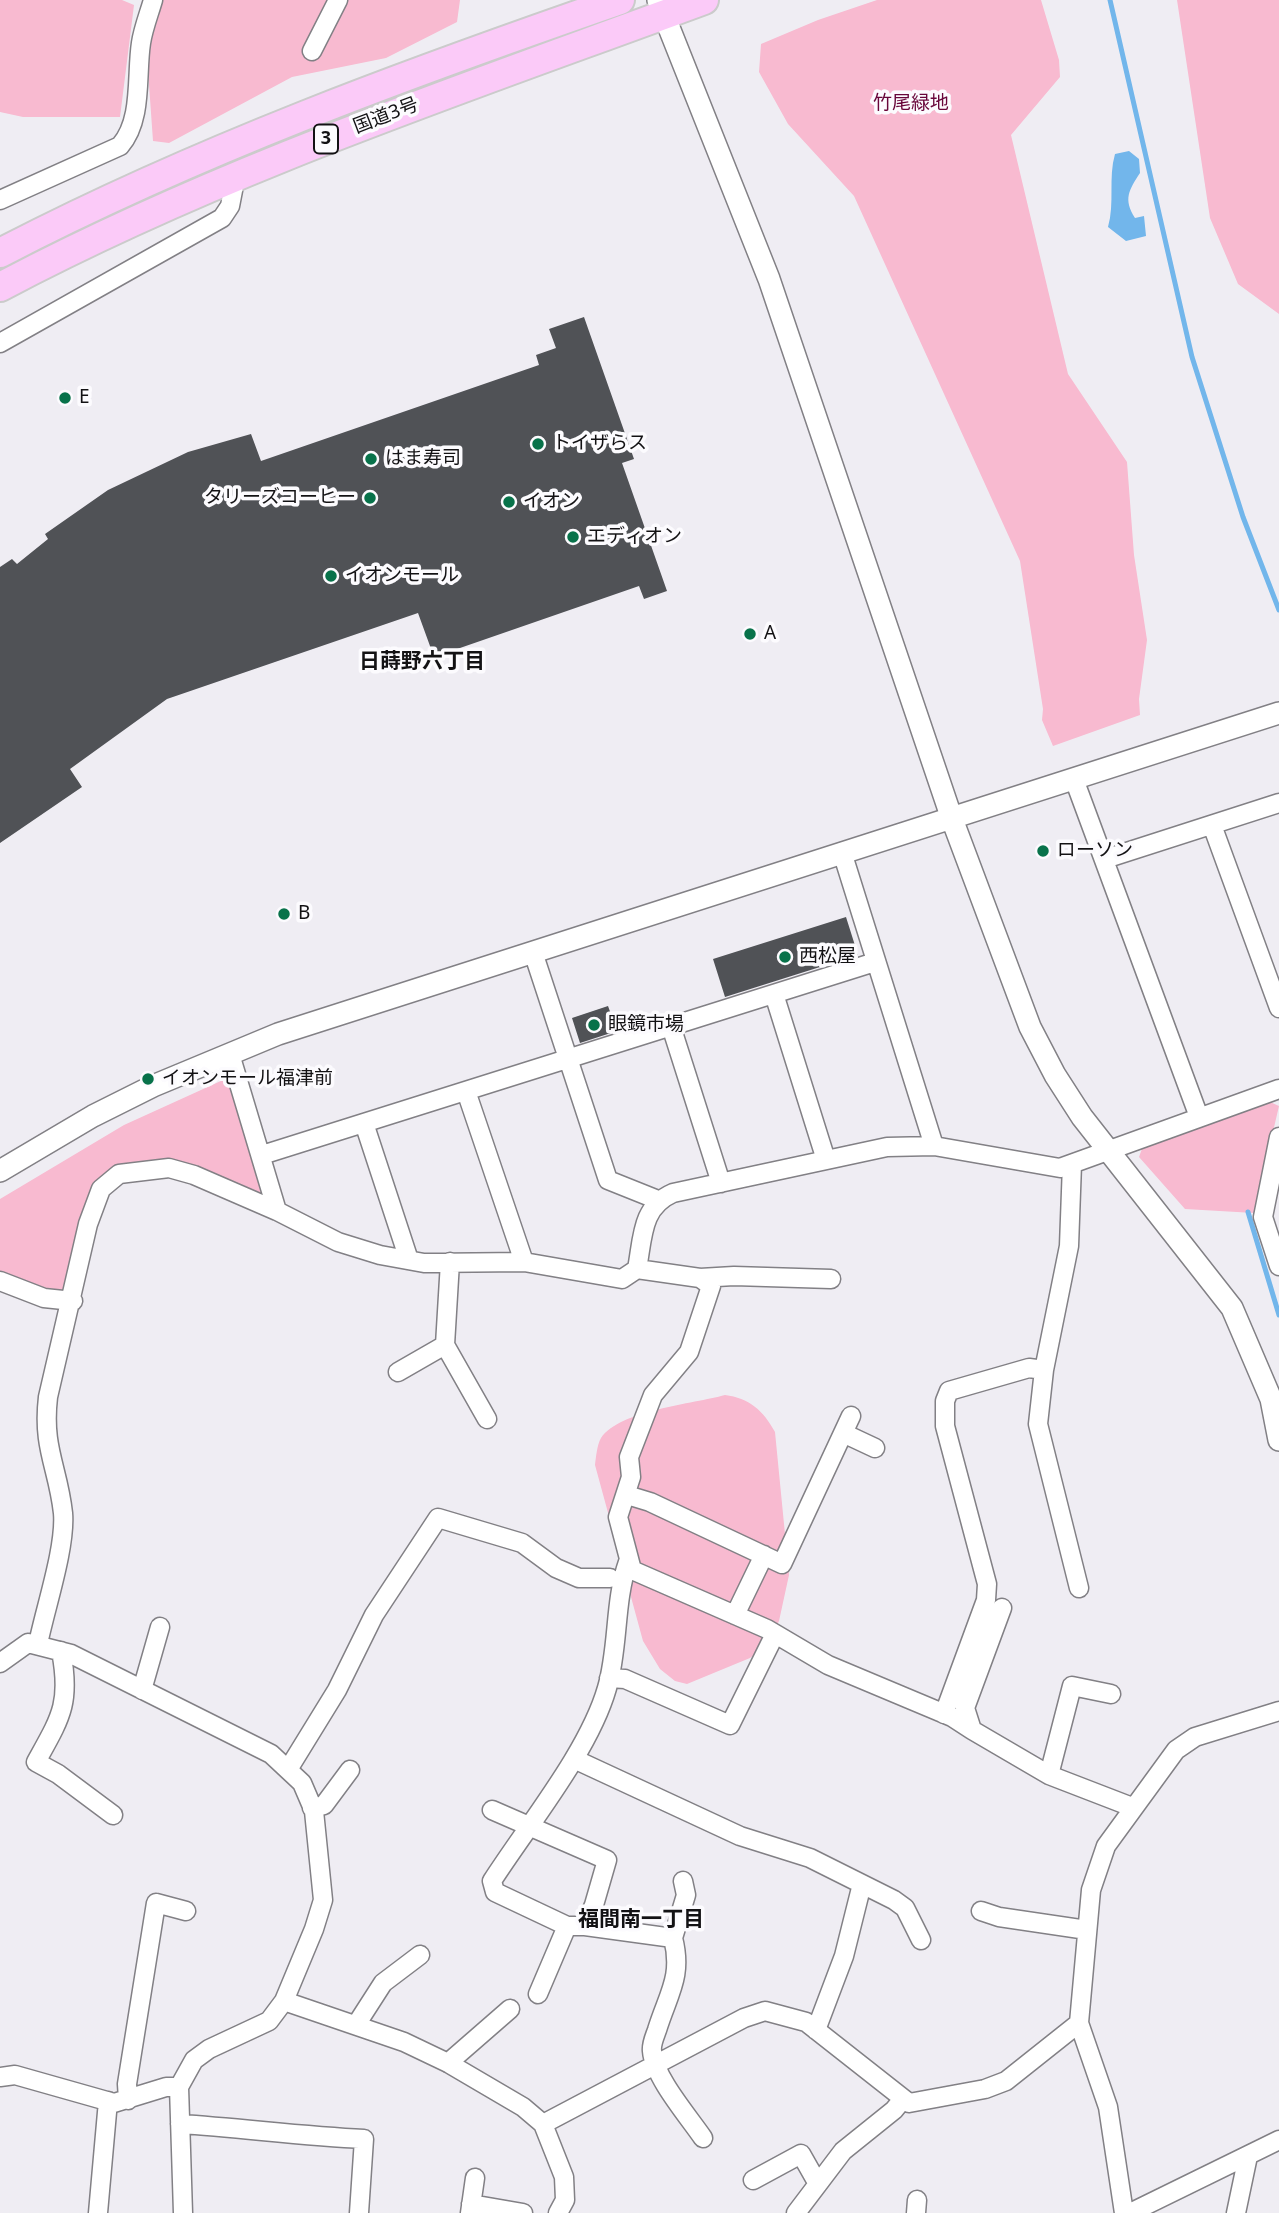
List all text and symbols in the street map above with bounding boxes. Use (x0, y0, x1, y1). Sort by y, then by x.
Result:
street label: 国道3号 (350, 93, 422, 139)
park label: 竹尾緑地 (873, 93, 949, 115)
road number: 3 (314, 124, 338, 154)
place label: E (79, 387, 90, 409)
marker: E (57, 390, 73, 406)
place label: トイザらス (552, 433, 647, 455)
marker: トイザらス (530, 436, 546, 452)
place label: はま寿司 (385, 448, 461, 470)
marker: はま寿司 (363, 451, 379, 467)
place label: タリーズコーヒー (204, 487, 356, 509)
marker: タリーズコーヒー (362, 490, 378, 506)
place label: イオン (523, 491, 580, 513)
marker: イオン (501, 494, 517, 510)
place label: エディオン (587, 526, 682, 548)
marker: エディオン (565, 529, 581, 545)
place label: イオンモール (345, 565, 459, 587)
marker: イオンモール (323, 568, 339, 584)
place label: A (764, 623, 776, 645)
marker: A (742, 626, 758, 642)
district label: 日蒔野六丁目 (359, 649, 485, 675)
place label: ローソン (1057, 840, 1133, 862)
marker: ローソン (1035, 843, 1051, 859)
place label: B (298, 903, 310, 925)
marker: B (276, 906, 292, 922)
place label: 西松屋 (799, 946, 856, 968)
marker: 西松屋 (777, 949, 793, 965)
place label: 眼鏡市場 (608, 1014, 684, 1036)
marker: 眼鏡市場 (586, 1017, 602, 1033)
place label: イオンモール福津前 (162, 1068, 333, 1090)
marker: イオンモール福津前 (140, 1071, 156, 1087)
district label: 福間南一丁目 (578, 1907, 704, 1933)

